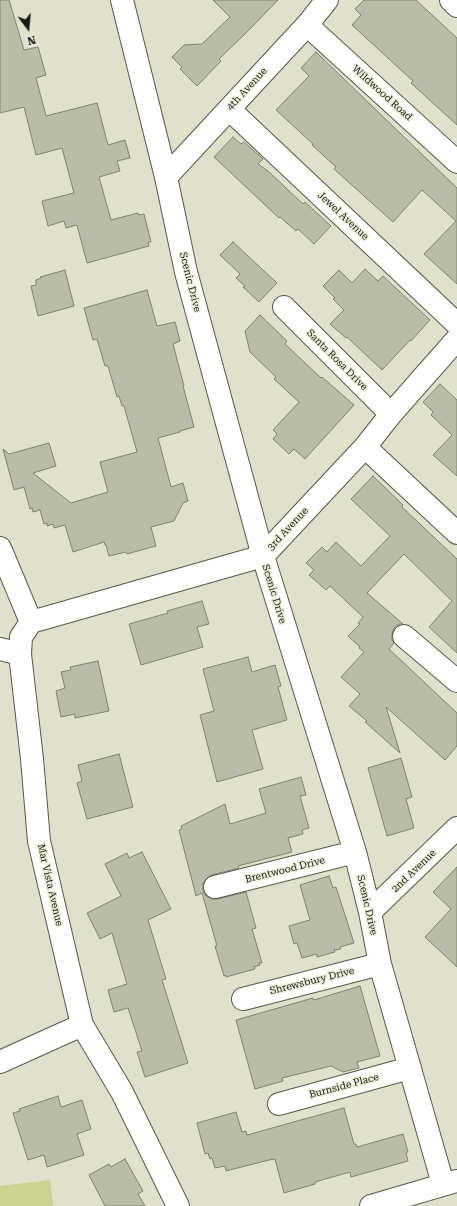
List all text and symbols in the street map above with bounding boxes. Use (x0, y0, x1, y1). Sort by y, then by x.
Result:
north arrow (8, 8, 48, 48)
text: N (26, 33, 37, 47)
street label: Wildwood Road (349, 63, 415, 123)
street label: 4th Avenue (224, 65, 270, 113)
street label: Jewel Avenue (315, 189, 371, 243)
street label: Scenic Drive (177, 251, 203, 313)
street label: Santa Rosa Drive (304, 327, 370, 393)
street label: 3rd Avenue (265, 505, 311, 553)
street label: Scenic Drive (259, 563, 289, 625)
street label: Mar Vista Avenue (35, 843, 65, 927)
street label: 2nd Avenue (389, 847, 439, 895)
street label: Brentwood Drive (244, 854, 326, 886)
street label: Scenic Drive (354, 874, 380, 936)
street label: Shrewsbury Drive (269, 965, 355, 997)
street label: Burnside Place (308, 1071, 380, 1101)

